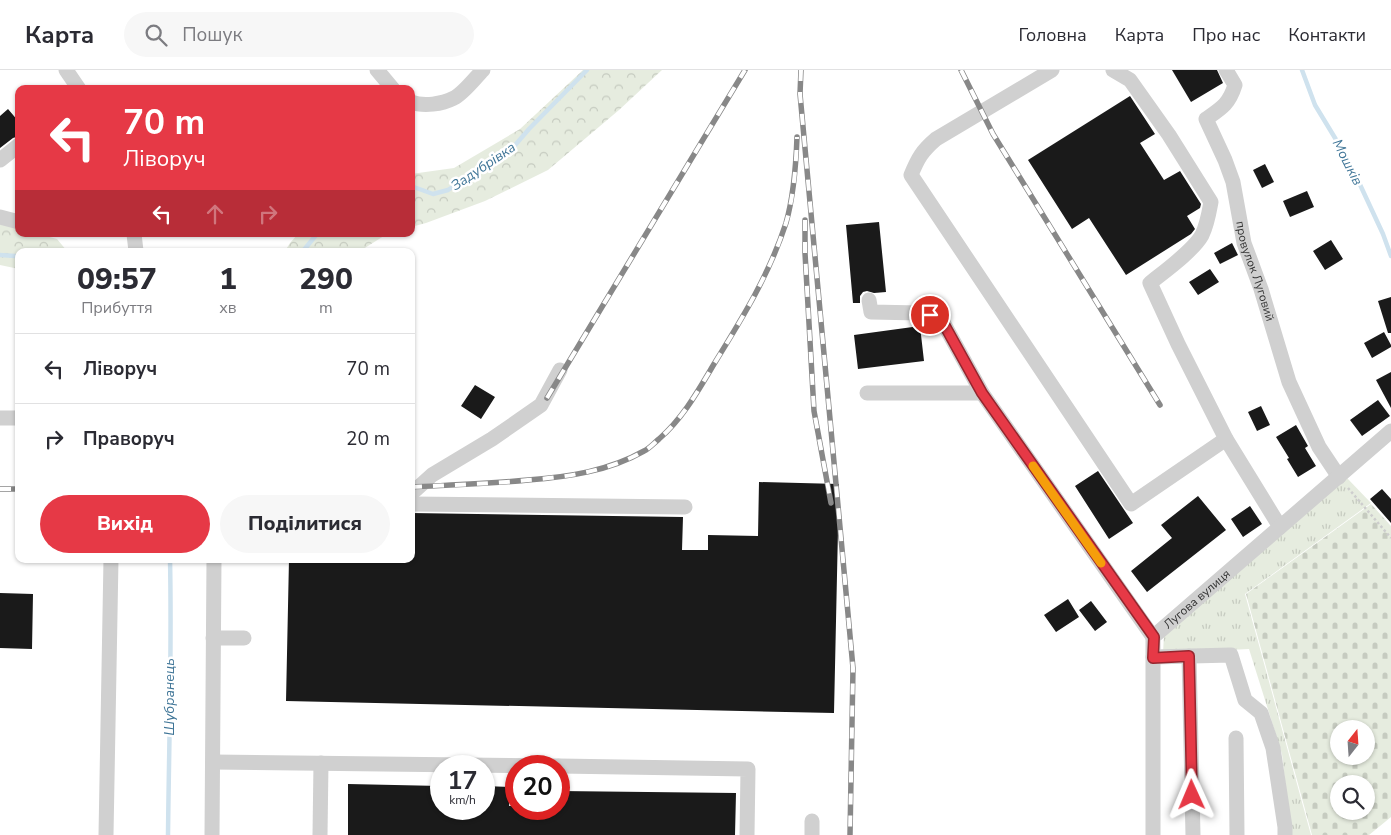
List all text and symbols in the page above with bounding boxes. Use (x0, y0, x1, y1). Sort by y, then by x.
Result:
search box (124, 12, 474, 57)
text: Карта (25, 19, 94, 51)
icon: search (142, 21, 170, 49)
text: Пошук (182, 22, 242, 48)
text: Головна (1018, 23, 1087, 47)
text: Карта (1115, 23, 1164, 47)
text: Про нас (1192, 23, 1260, 47)
text: Контакти (1288, 23, 1366, 47)
text: 70 m (123, 99, 205, 146)
icon: left (40, 105, 105, 170)
water label: Мошків (1328, 136, 1367, 189)
water label: Задубрівка (447, 138, 519, 195)
text: Ліворуч (123, 144, 206, 174)
icon: left (148, 200, 176, 228)
icon: ahead (201, 200, 229, 228)
icon: right (254, 200, 282, 228)
street label: провулок Луговий (1232, 220, 1278, 323)
text: 09:57 (77, 259, 157, 300)
text: 1 (219, 259, 237, 300)
text: 290 (299, 259, 353, 300)
pin (909, 294, 951, 336)
text: Прибуття (81, 297, 153, 319)
text: хв (219, 297, 237, 319)
text: m (319, 297, 333, 319)
icon: arrive (916, 301, 944, 329)
icon: left (40, 355, 68, 383)
text: Ліворуч (83, 356, 157, 382)
text: 70 m (346, 356, 390, 382)
icon: right (40, 425, 68, 453)
text: Праворуч (83, 426, 175, 452)
text: 20 m (346, 426, 390, 452)
button: Вихід (40, 495, 210, 553)
button: Поділитися (220, 495, 390, 553)
street label: Лугова вулиця (1160, 566, 1234, 632)
water label: Шубранець (160, 658, 179, 736)
north arrow (1330, 720, 1375, 765)
map controls (1330, 720, 1375, 820)
speed limit sign: 20 (505, 755, 570, 820)
text: 17 (447, 764, 478, 798)
position arrow (1165, 768, 1217, 820)
button: search (1330, 775, 1375, 820)
text: km/h (449, 792, 476, 808)

